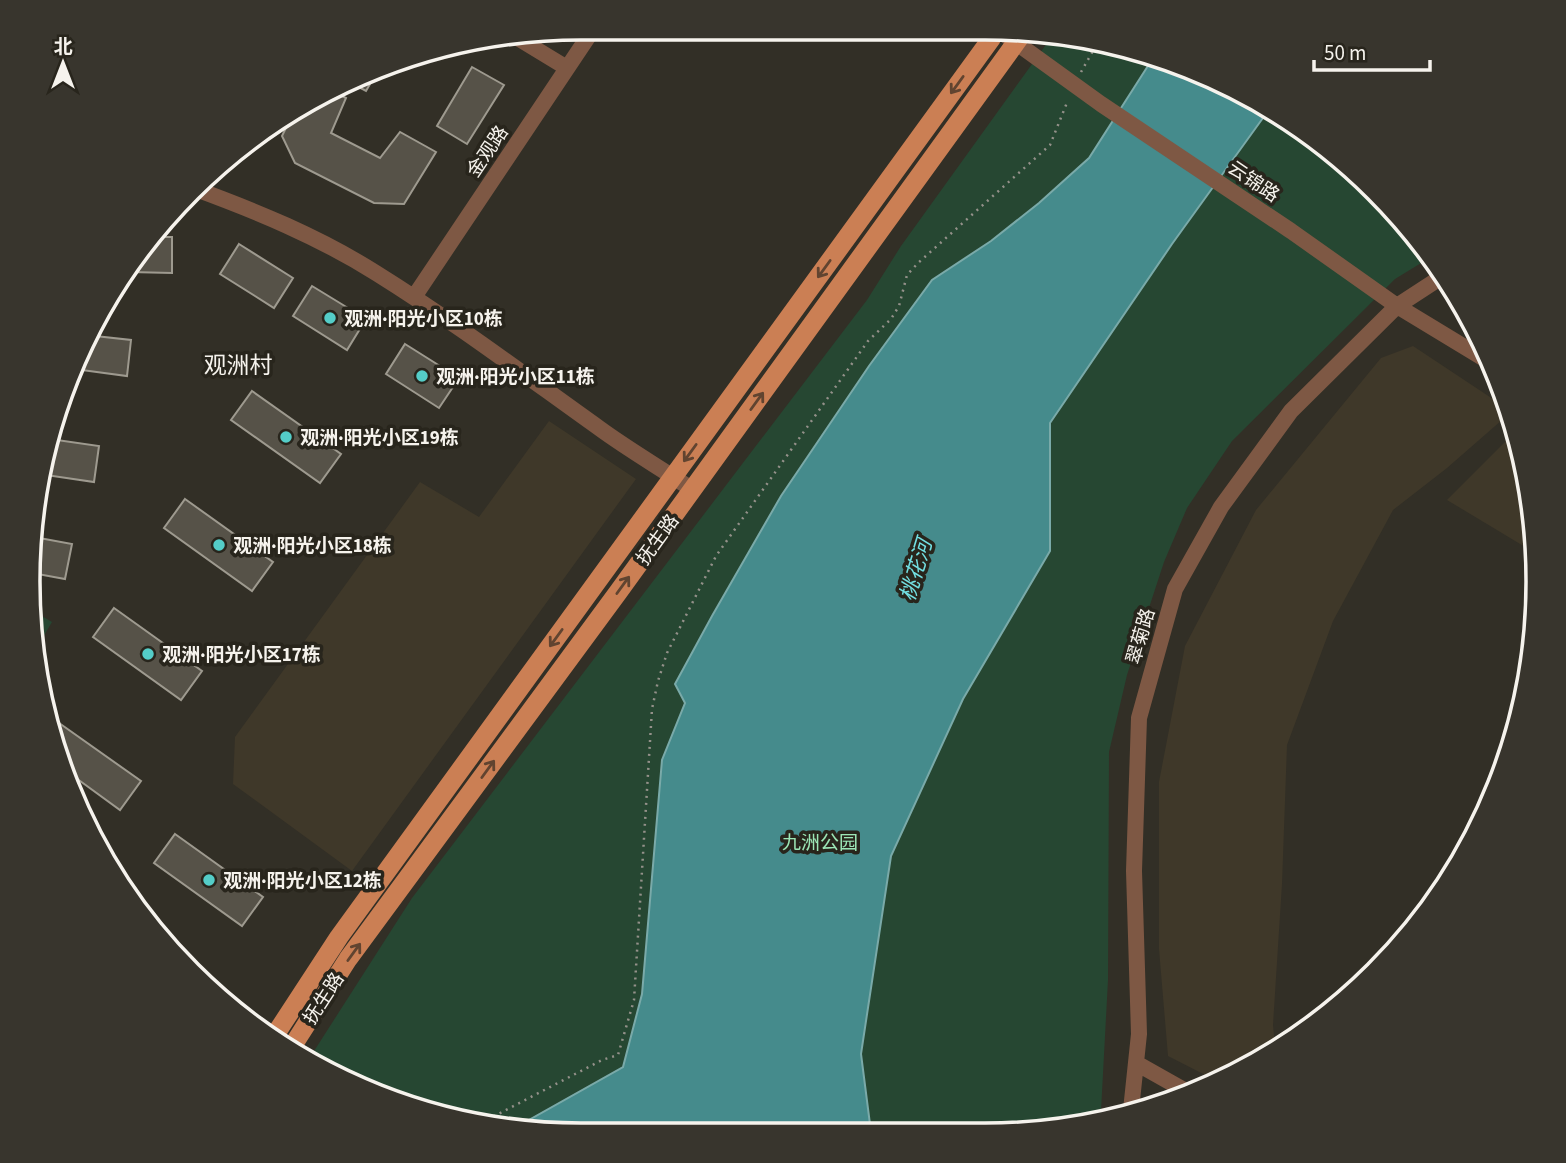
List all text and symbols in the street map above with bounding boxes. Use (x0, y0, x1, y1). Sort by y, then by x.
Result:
north arrow (28, 28, 98, 98)
scale bar (1314, 28, 1430, 72)
text: 北 (53, 34, 73, 61)
text: 50 m (1324, 38, 1366, 68)
one-way arrow (950, 75, 964, 94)
street label: 金观路 (461, 121, 515, 183)
street label: 云锦路 (1222, 155, 1284, 209)
one-way arrow (816, 259, 831, 278)
place label: 观洲·阳光小区10栋 (344, 306, 503, 333)
marker: 观洲·阳光小区10栋 (322, 310, 338, 326)
district label: 观洲村 (204, 349, 273, 382)
place label: 观洲·阳光小区11栋 (436, 364, 595, 391)
marker: 观洲·阳光小区11栋 (414, 368, 430, 384)
one-way arrow (750, 392, 764, 411)
place label: 观洲·阳光小区19栋 (300, 425, 459, 452)
marker: 观洲·阳光小区19栋 (278, 429, 294, 445)
one-way arrow (683, 443, 697, 462)
street label: 抚生路 (631, 509, 686, 571)
water label: 桃花河 (892, 532, 941, 605)
place label: 观洲·阳光小区18栋 (233, 533, 392, 560)
marker: 观洲·阳光小区18栋 (211, 537, 227, 553)
one-way arrow (616, 576, 631, 595)
street label: 翠菊路 (1121, 605, 1162, 668)
one-way arrow (549, 628, 564, 646)
place label: 观洲·阳光小区17栋 (162, 642, 321, 669)
marker: 观洲·阳光小区17栋 (140, 646, 156, 662)
one-way arrow (481, 760, 496, 778)
park label: 九洲公园 (782, 830, 858, 857)
place label: 观洲·阳光小区12栋 (223, 868, 382, 895)
marker: 观洲·阳光小区12栋 (201, 872, 217, 888)
one-way arrow (346, 943, 361, 962)
street label: 抚生路 (297, 968, 351, 1030)

